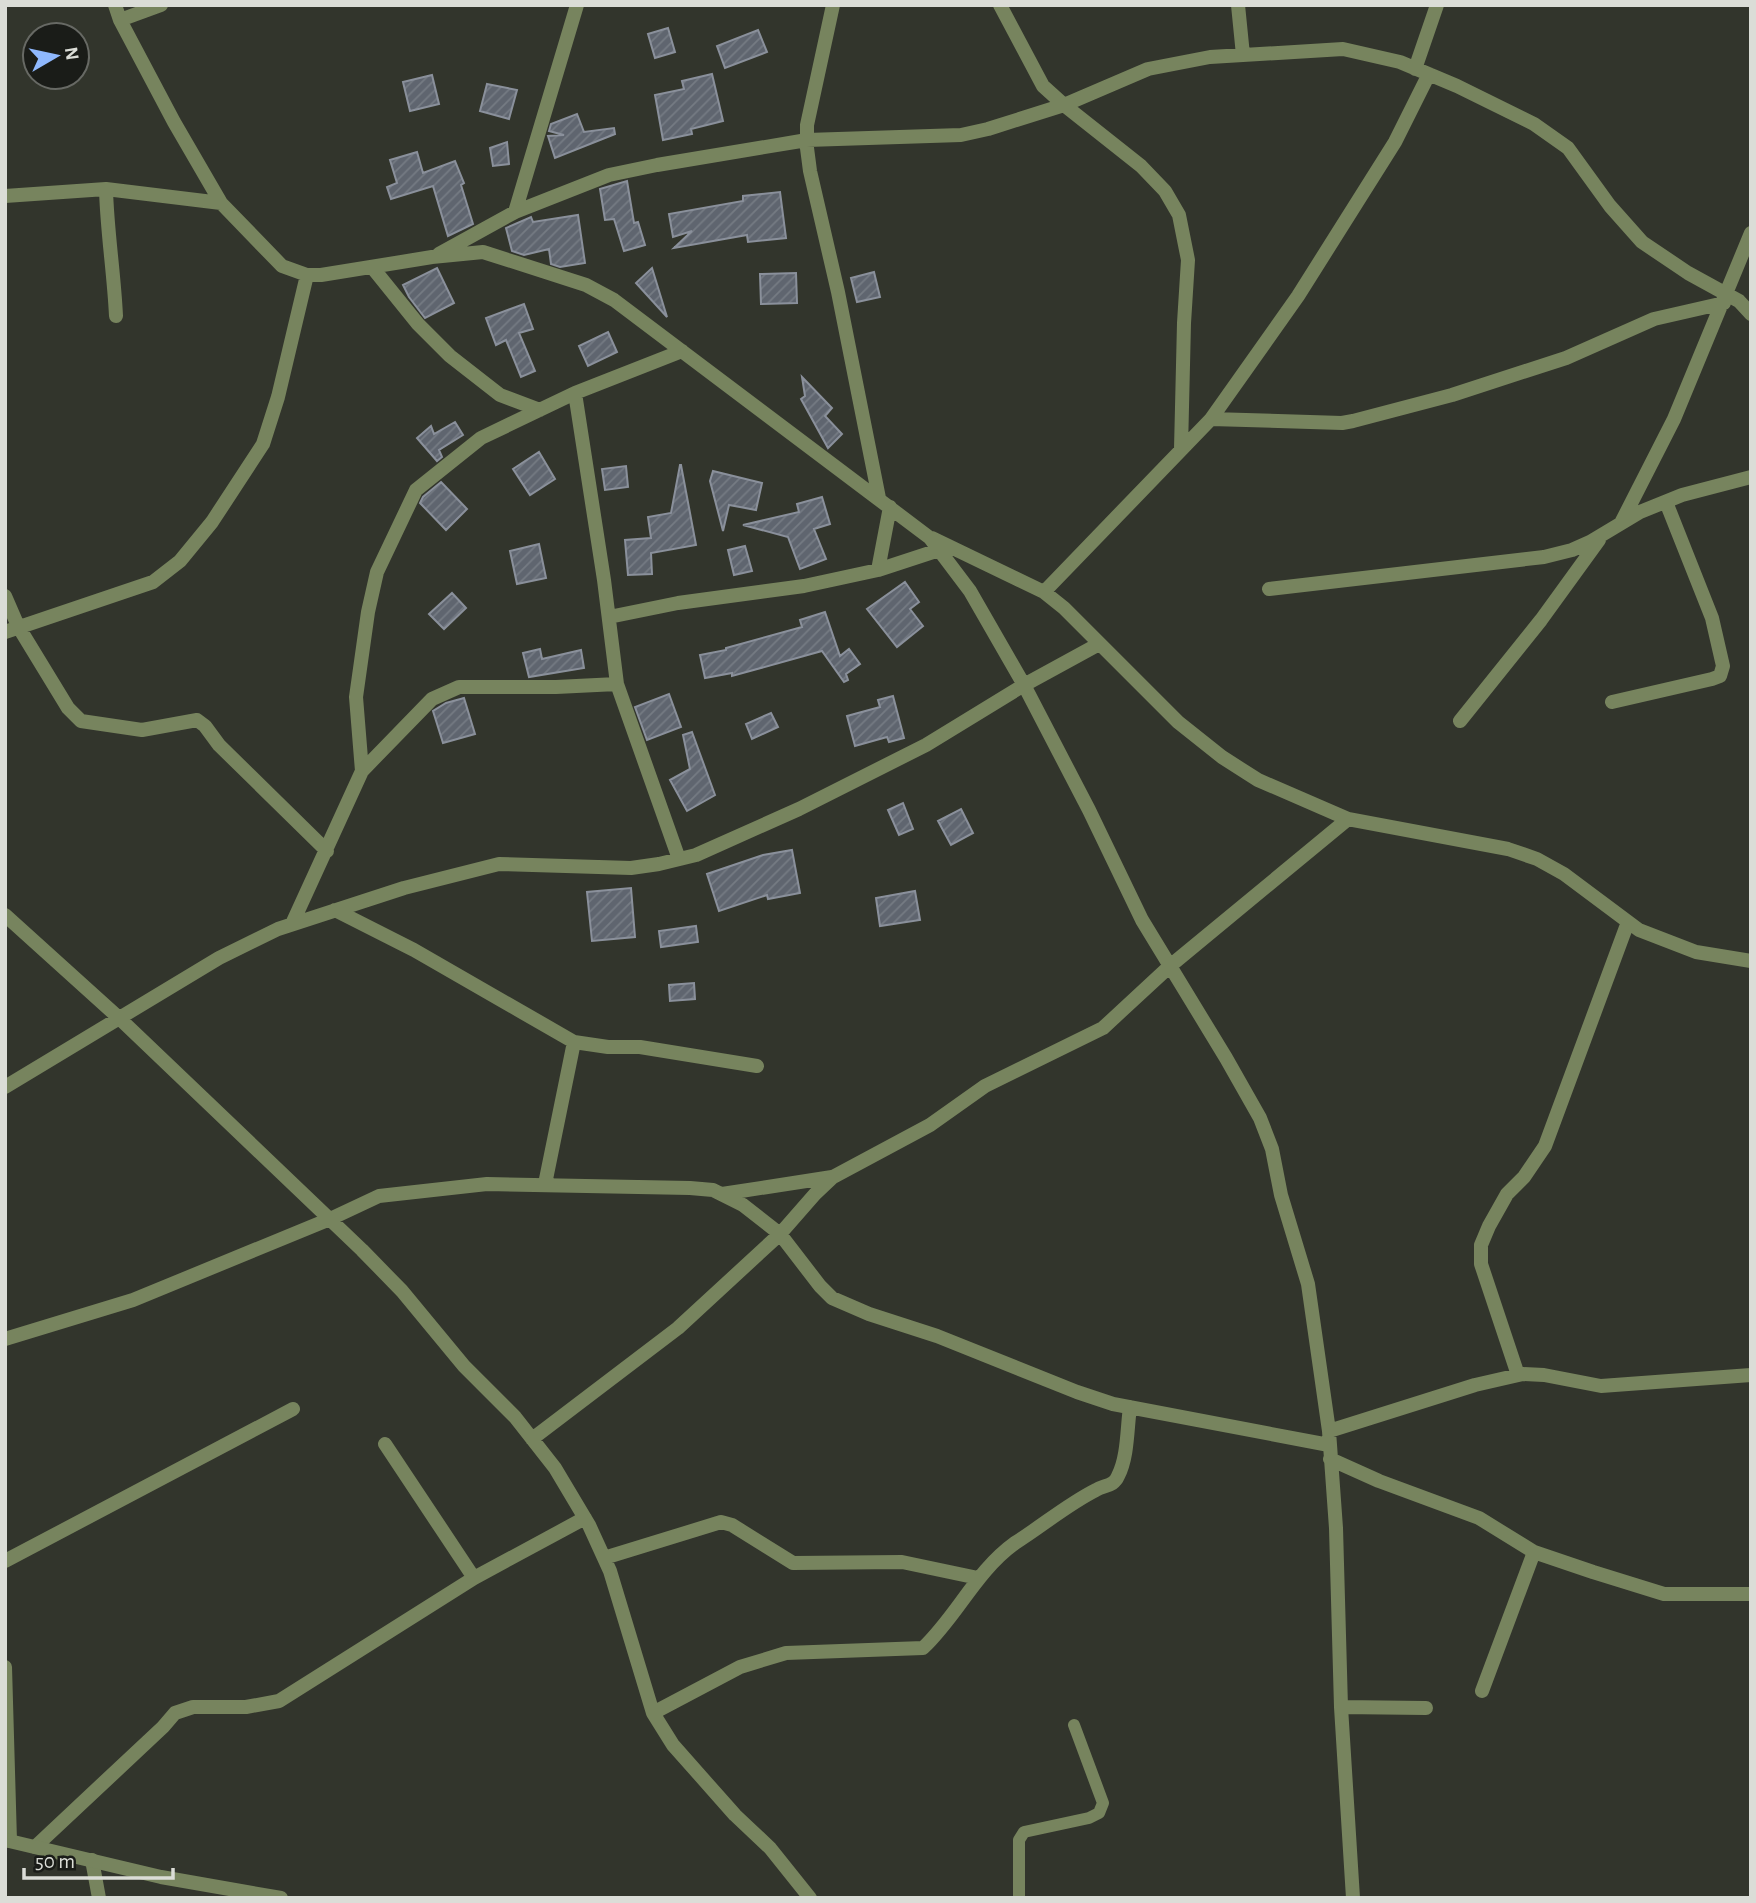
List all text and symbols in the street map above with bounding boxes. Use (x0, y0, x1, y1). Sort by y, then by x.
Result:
north arrow (21, 21, 91, 91)
text: N (61, 46, 82, 62)
scale bar (24, 1836, 173, 1880)
text: 50 m (35, 1851, 75, 1872)

